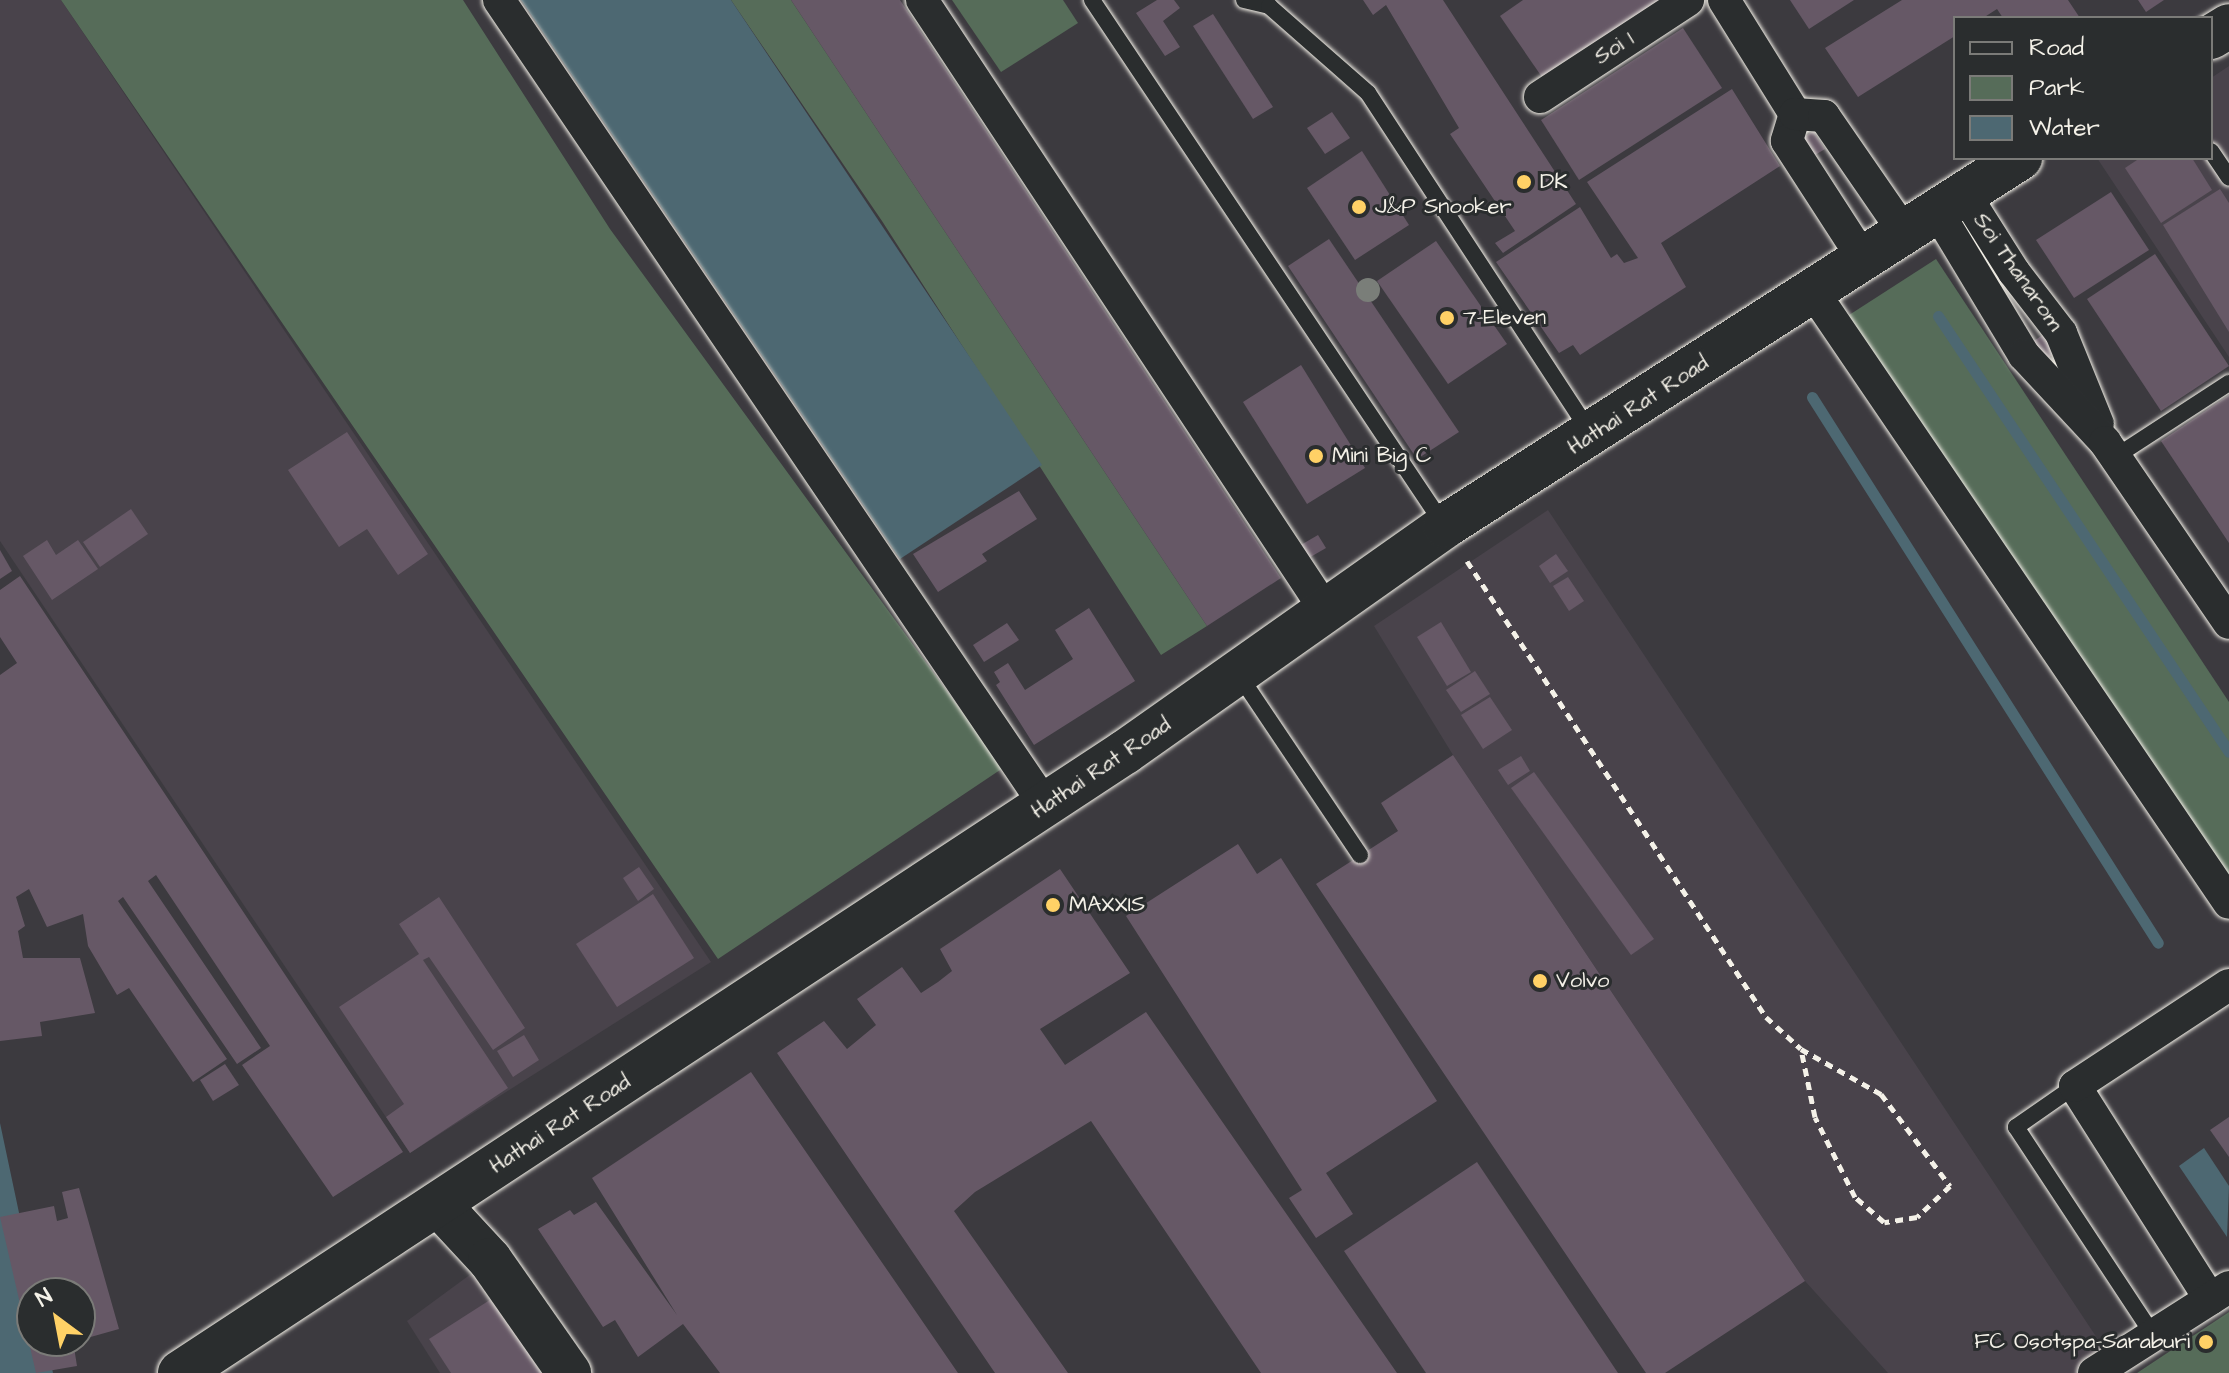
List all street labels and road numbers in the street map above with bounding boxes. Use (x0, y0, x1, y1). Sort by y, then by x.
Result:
street label: Soi 1 (1589, 26, 1639, 70)
street label: Soi Thanarom (1968, 208, 2068, 336)
street label: Hathai Rat Road (1563, 350, 1713, 460)
street label: Hathai Rat Road (1026, 712, 1176, 824)
street label: Hathai Rat Road (485, 1069, 635, 1179)

